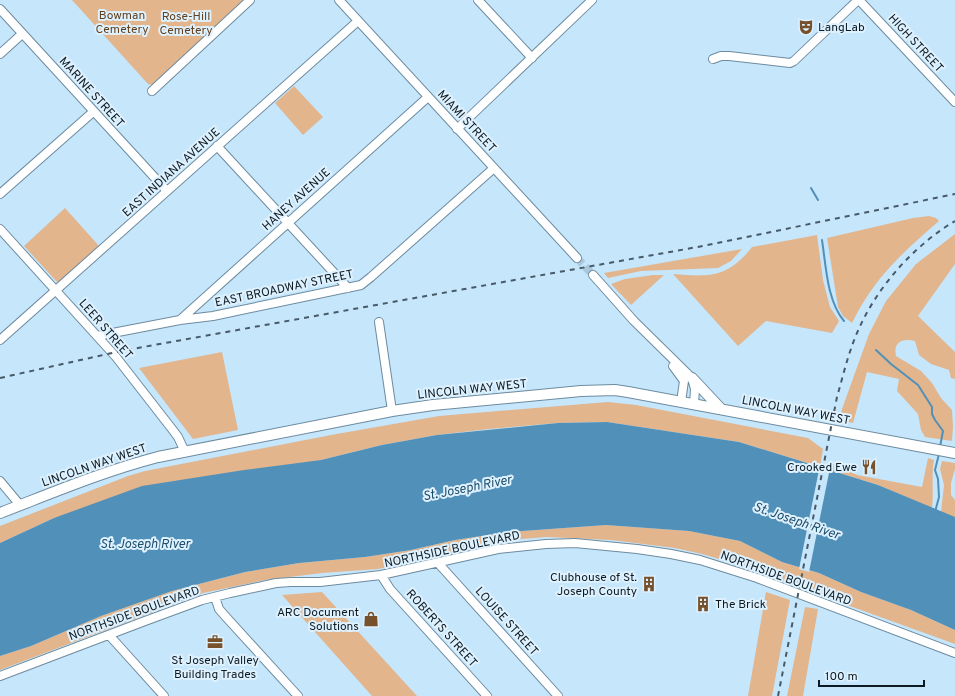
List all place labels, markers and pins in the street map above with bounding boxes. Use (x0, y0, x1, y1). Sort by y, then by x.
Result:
theatre icon: LangLab (797, 18, 815, 36)
place label: LangLab (818, 20, 865, 36)
restaurant icon: Crooked Ewe (860, 458, 878, 476)
place label: Crooked Ewe (787, 460, 857, 476)
place label: Clubhouse of St. Joseph County (550, 570, 637, 600)
building icon: Clubhouse of St. Joseph County (640, 575, 658, 593)
building icon: The Brick (694, 595, 712, 613)
place label: The Brick (715, 597, 766, 613)
place label: ARC Document Solutions (277, 605, 359, 635)
shop icon: ARC Document Solutions (362, 610, 380, 628)
office icon: St Joseph Valley Building Trades (206, 633, 224, 651)
place label: St Joseph Valley Building Trades (171, 653, 259, 683)

